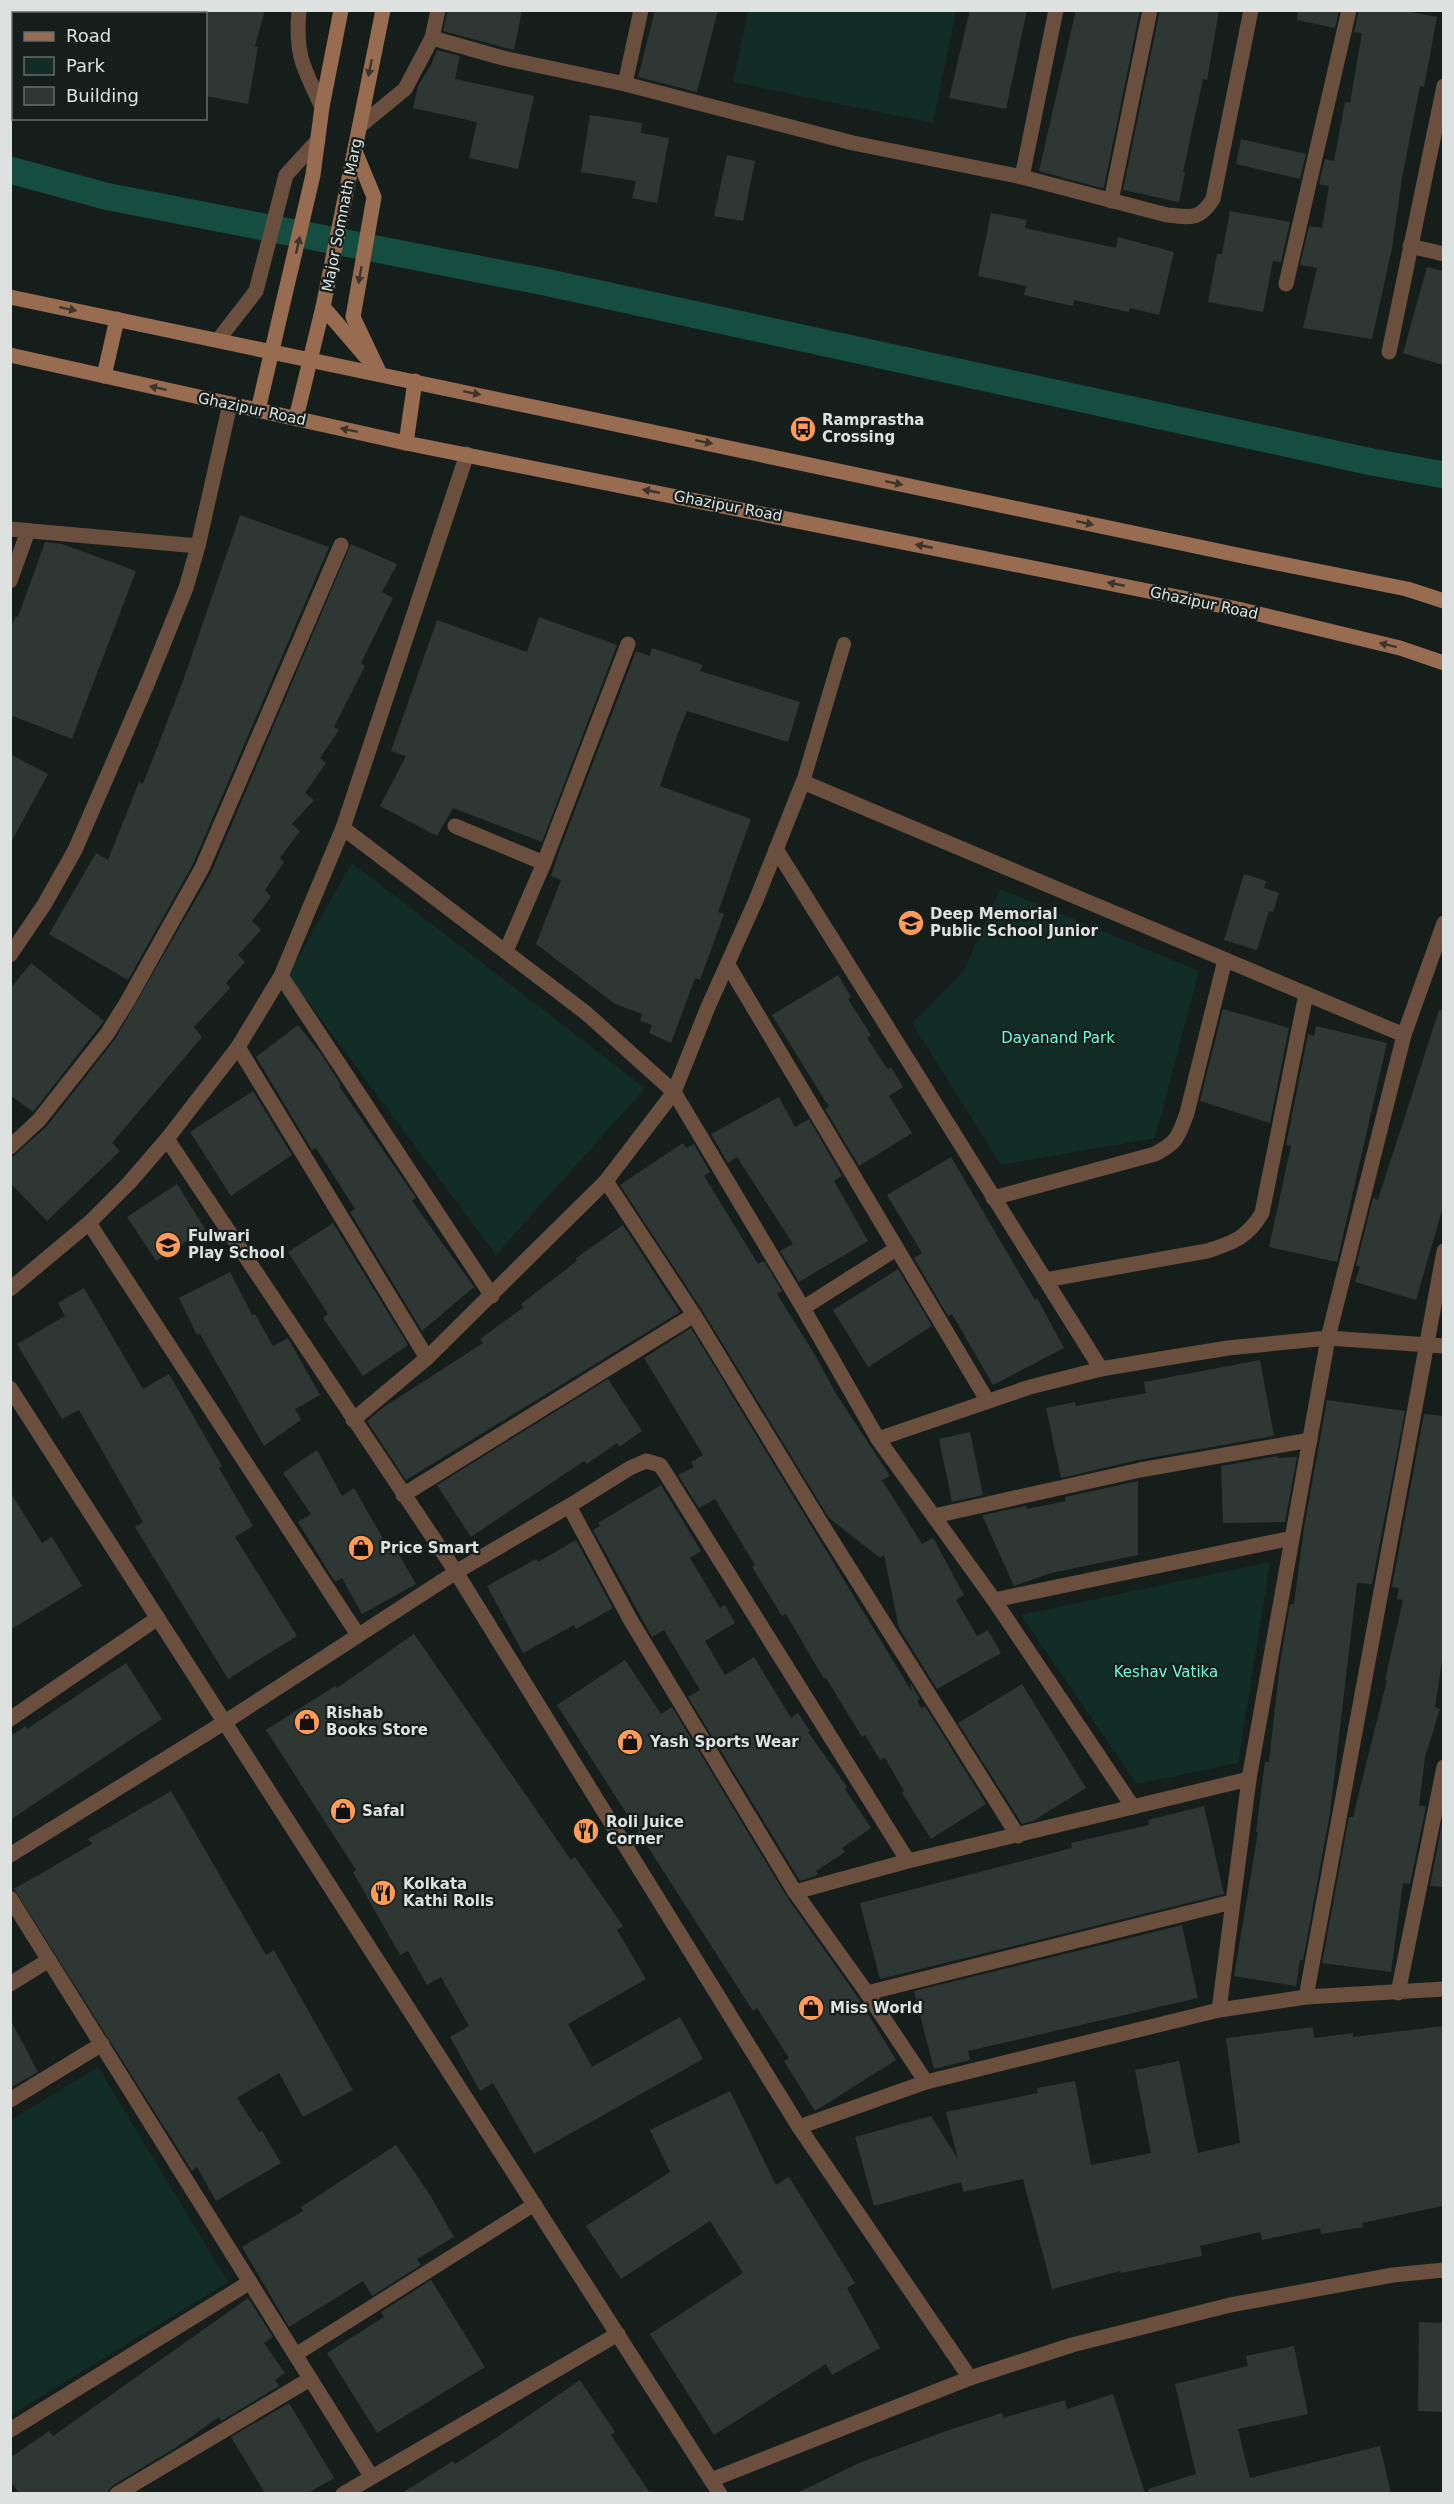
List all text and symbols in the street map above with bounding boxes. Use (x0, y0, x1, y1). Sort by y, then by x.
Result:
legend (12, 12, 207, 120)
text: Road (66, 25, 111, 46)
text: Park (66, 55, 105, 76)
one-way arrow (365, 58, 374, 77)
text: Building (66, 85, 139, 106)
street label: Major Somnath Marg (318, 137, 366, 293)
one-way arrow (293, 235, 303, 254)
one-way arrow (355, 266, 364, 285)
one-way arrow (58, 304, 77, 314)
one-way arrow (148, 383, 167, 392)
street label: Ghazipur Road (196, 389, 308, 429)
one-way arrow (463, 389, 482, 398)
place label: Ramprastha Crossing (822, 411, 924, 446)
bus stop icon: Ramprastha Crossing (788, 414, 818, 444)
one-way arrow (339, 425, 358, 434)
one-way arrow (694, 438, 713, 448)
one-way arrow (885, 479, 904, 488)
one-way arrow (641, 486, 660, 495)
street label: Ghazipur Road (672, 487, 784, 525)
one-way arrow (1076, 519, 1095, 528)
one-way arrow (915, 541, 934, 550)
one-way arrow (1106, 579, 1125, 588)
street label: Ghazipur Road (1148, 583, 1260, 623)
one-way arrow (1379, 639, 1397, 649)
place label: Deep Memorial Public School Junior (930, 905, 1099, 940)
school or university icon: Deep Memorial Public School Junior (896, 908, 926, 938)
park label: Dayanand Park (1001, 1029, 1115, 1047)
place label: Fulwari Play School (188, 1227, 285, 1262)
school or university icon: Fulwari Play School (153, 1230, 183, 1260)
shop icon: Price Smart (346, 1533, 376, 1563)
place label: Price Smart (380, 1539, 479, 1557)
park label: Keshav Vatika (1114, 1663, 1218, 1681)
place label: Rishab Books Store (326, 1704, 428, 1739)
shop icon: Rishab Books Store (292, 1707, 322, 1737)
shop icon: Yash Sports Wear (615, 1727, 645, 1757)
place label: Yash Sports Wear (649, 1733, 799, 1751)
shop icon: Safal (328, 1796, 358, 1826)
place label: Safal (362, 1802, 405, 1820)
place label: Roli Juice Corner (606, 1813, 684, 1848)
restaurant icon: Roli Juice Corner (571, 1816, 601, 1846)
place label: Kolkata Kathi Rolls (403, 1875, 494, 1910)
restaurant icon: Kolkata Kathi Rolls (368, 1878, 398, 1908)
shop icon: Miss World (796, 1993, 826, 2023)
place label: Miss World (830, 1999, 923, 2017)

